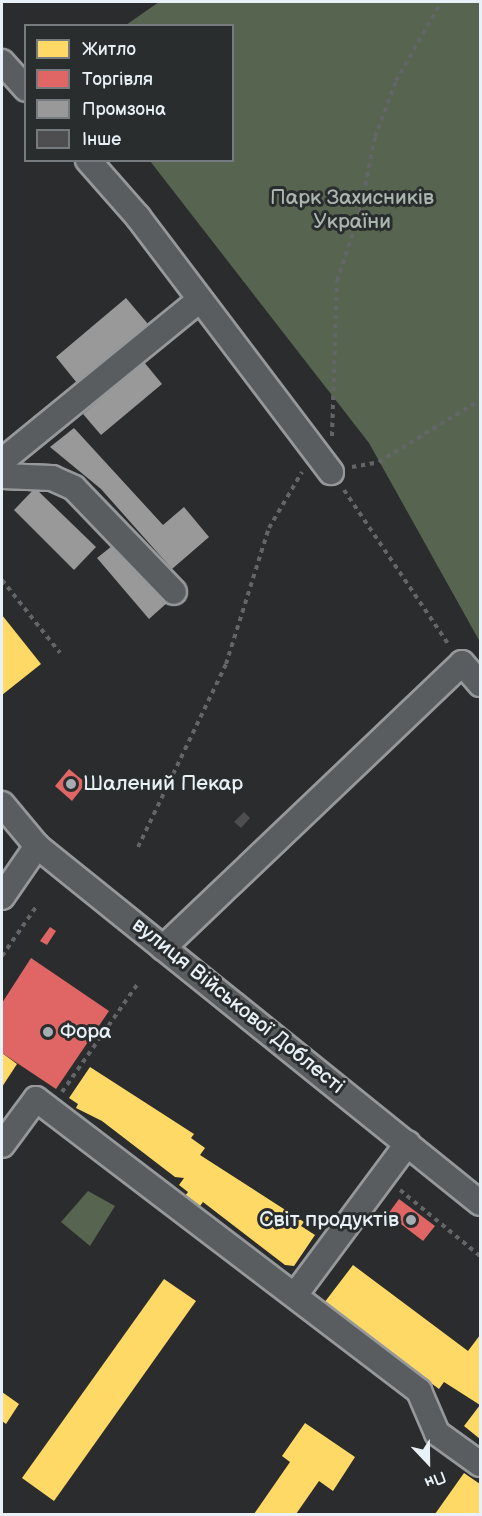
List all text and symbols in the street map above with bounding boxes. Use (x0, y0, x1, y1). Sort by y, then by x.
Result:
legend (24, 24, 234, 162)
text: Житло (82, 39, 136, 60)
text: Торгівля (82, 69, 153, 90)
text: Промзона (82, 99, 166, 120)
text: Інше (82, 129, 121, 150)
park label: Парк Захисників України (270, 185, 434, 235)
place label: Шалений Пекар (83, 771, 243, 797)
marker: Шалений Пекар (64, 777, 78, 791)
street label: вулиця Військової Доблесті (127, 913, 349, 1099)
place label: Фора (60, 1019, 111, 1045)
marker: Фора (41, 1025, 55, 1039)
place label: Світ продуктів (259, 1207, 399, 1233)
marker: Світ продуктів (404, 1213, 418, 1227)
north arrow (398, 1432, 458, 1492)
text: Пн (421, 1466, 448, 1492)

